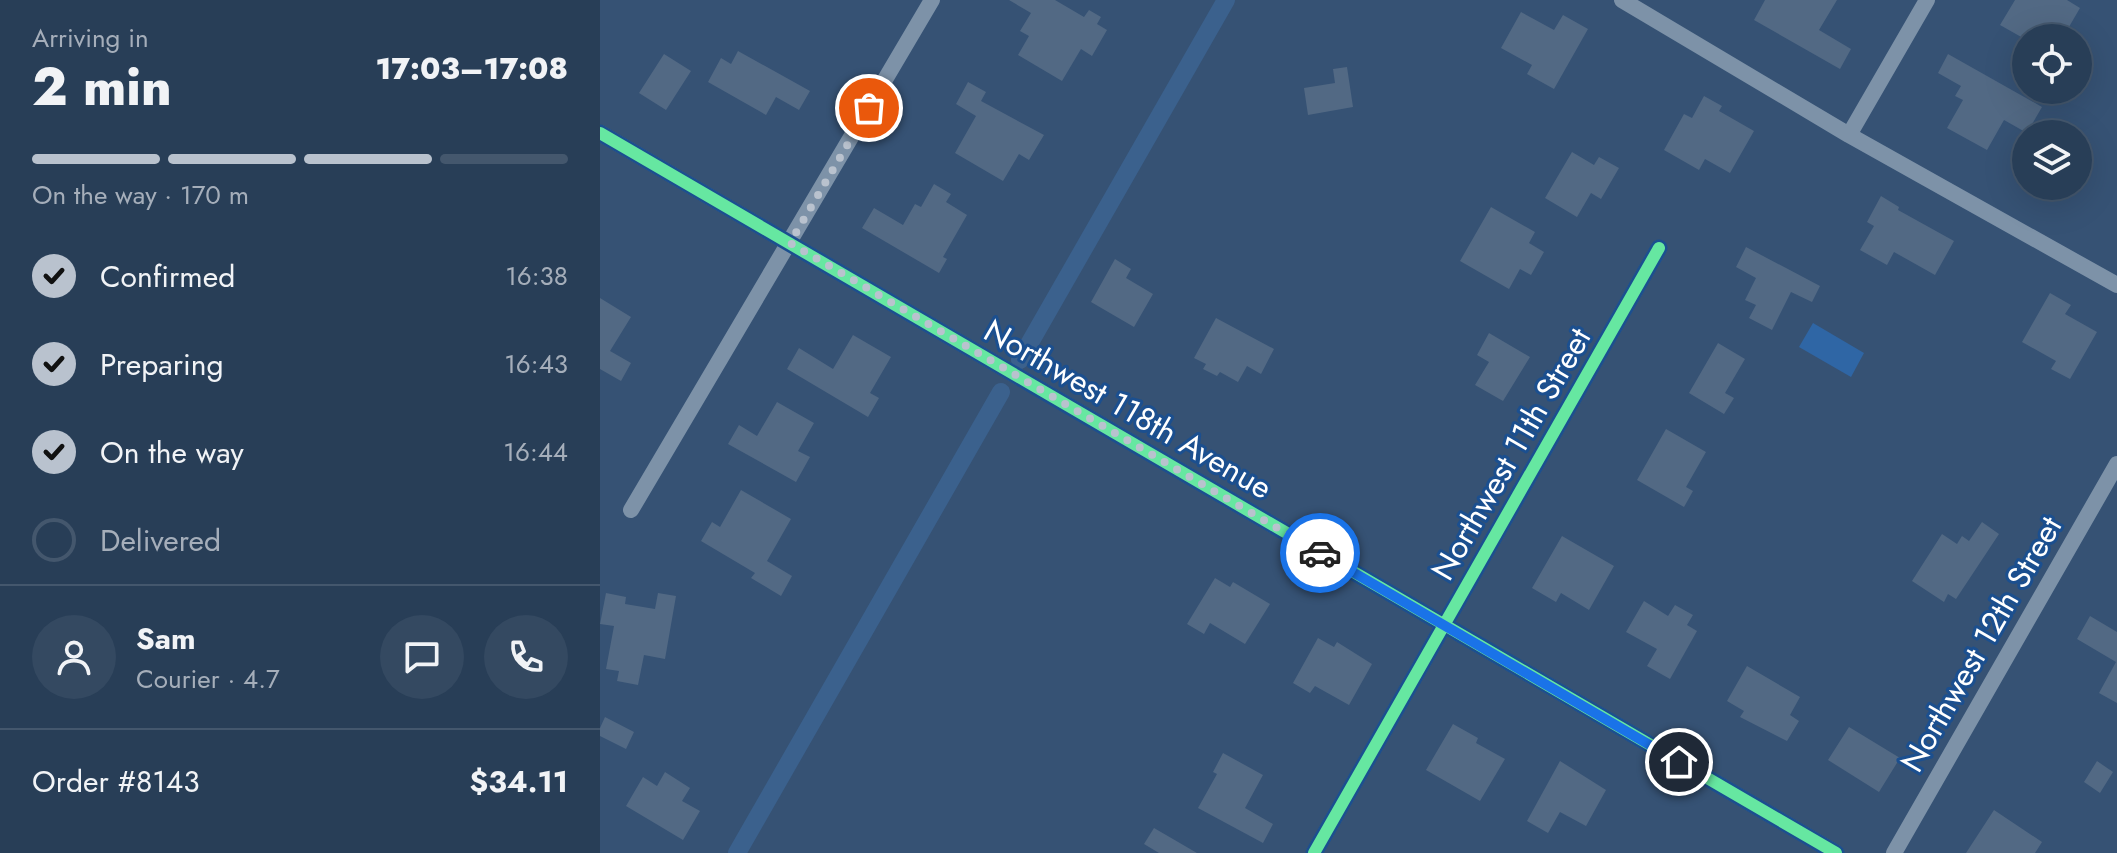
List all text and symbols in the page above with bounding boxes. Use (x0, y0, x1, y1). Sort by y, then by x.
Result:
text: Arriving in (32, 19, 149, 57)
map controls (2012, 24, 2092, 200)
button: locate (2012, 24, 2092, 104)
text: 17:03–17:08 (376, 47, 568, 90)
text: 2 min (32, 49, 172, 125)
pin (835, 74, 903, 142)
icon: bag (847, 86, 891, 130)
button: layers (2012, 120, 2092, 200)
text: On the way · 170 m (32, 176, 249, 214)
icon: check (32, 254, 76, 298)
text: Confirmed (100, 255, 235, 298)
text: 16:38 (505, 257, 568, 295)
street label: Northwest 118th Avenue (976, 308, 1280, 510)
street label: Northwest 11th Street (1420, 319, 1602, 589)
icon: check (32, 342, 76, 386)
text: Preparing (100, 343, 224, 386)
text: 16:43 (504, 345, 568, 383)
icon: check (32, 430, 76, 474)
text: On the way (100, 431, 244, 474)
text: 16:44 (503, 433, 568, 471)
street label: Northwest 12th Street (1889, 507, 2073, 780)
courier (1280, 513, 1360, 593)
text: Delivered (100, 519, 221, 562)
icon: car (1298, 531, 1342, 575)
button: person (32, 615, 116, 699)
button: chat (380, 615, 464, 699)
button: phone (484, 615, 568, 699)
text: Sam (136, 617, 196, 660)
text: Courier · 4.7 (136, 660, 280, 698)
pin (1645, 728, 1713, 796)
icon: home (1657, 740, 1701, 784)
text: Order #8143 (32, 760, 200, 803)
text: $34.11 (470, 760, 568, 803)

